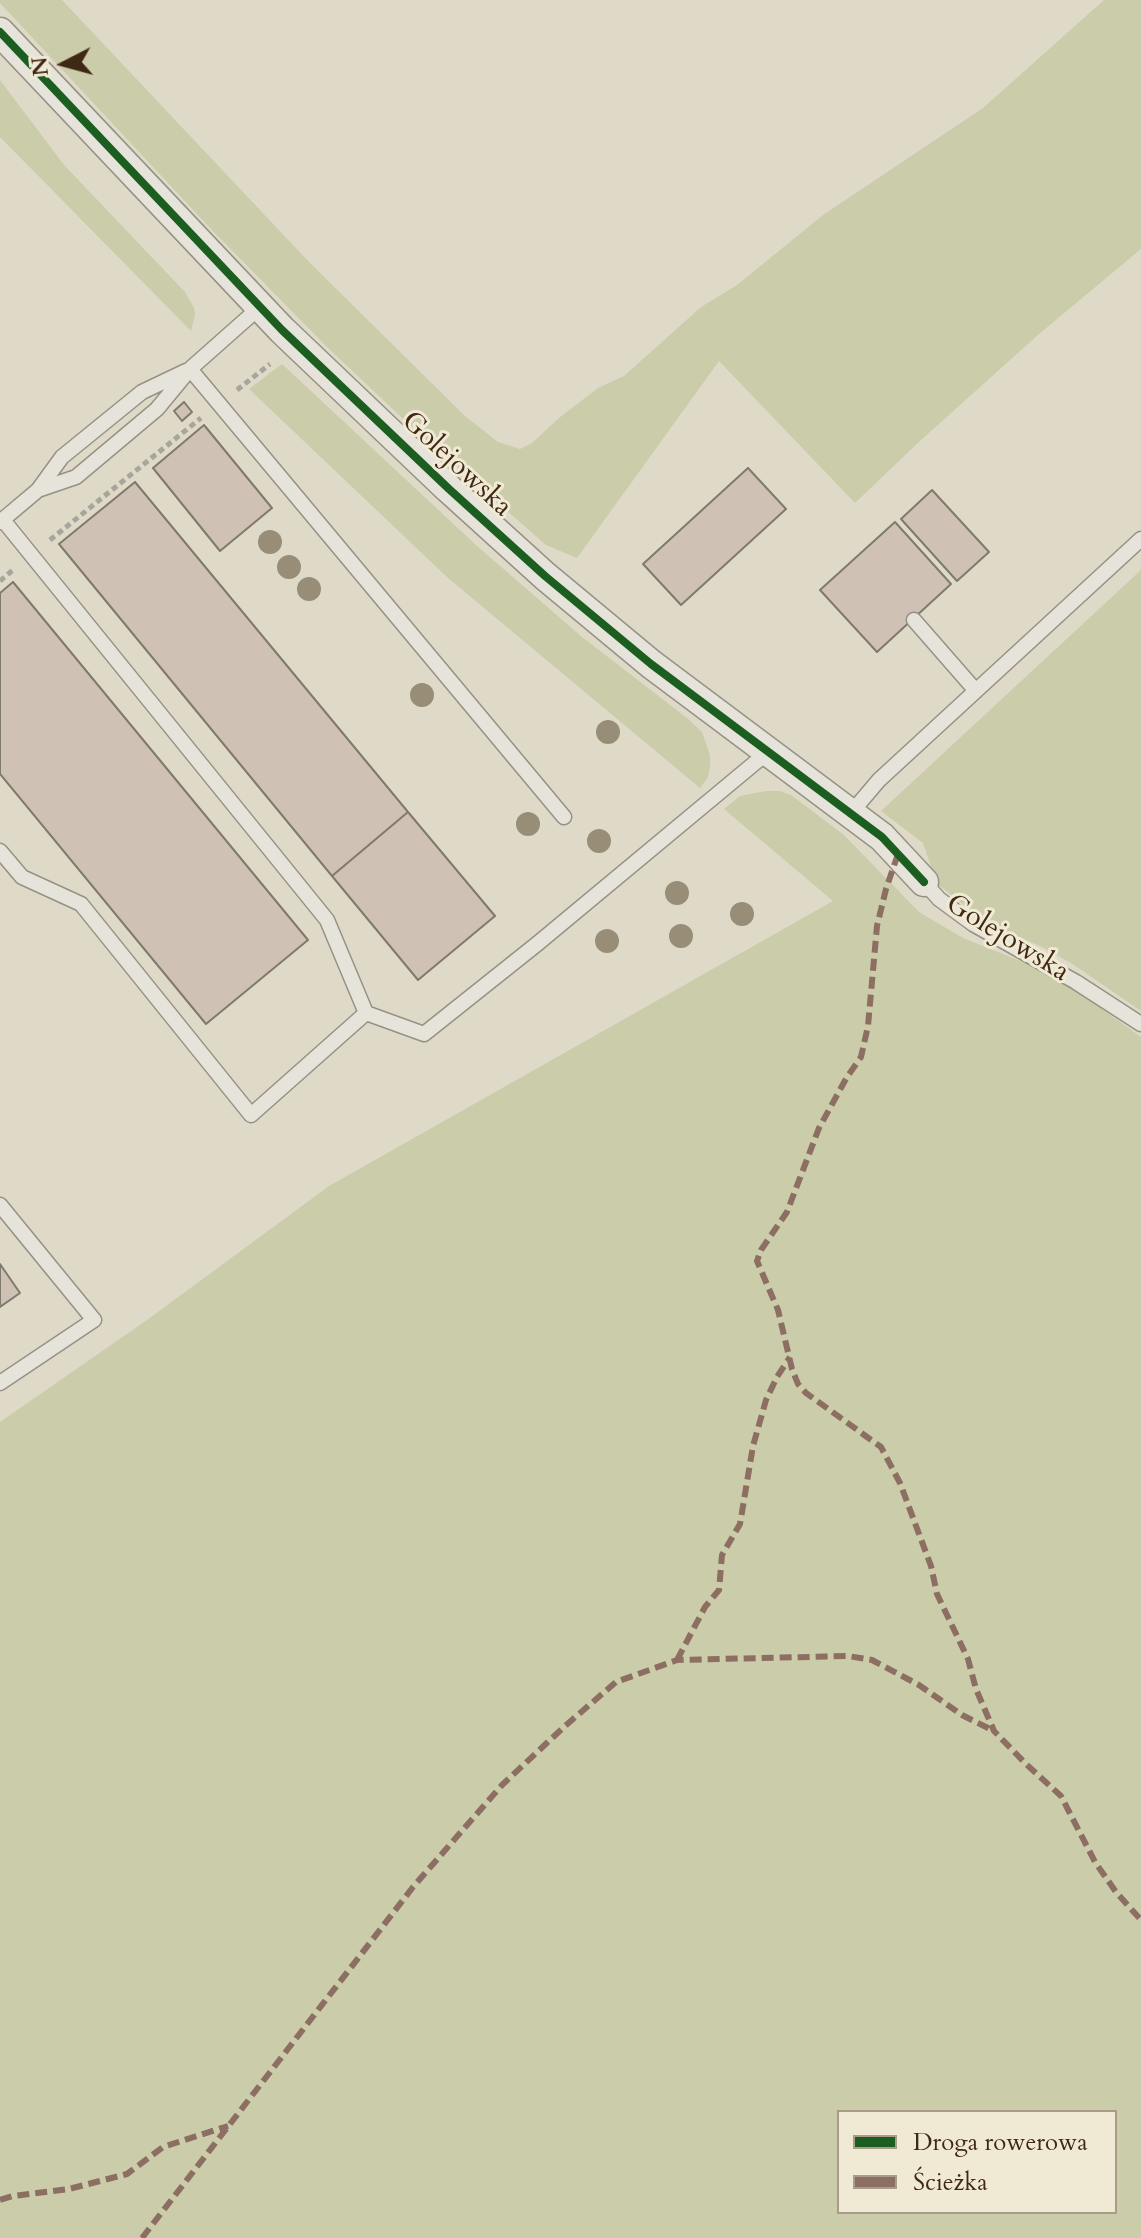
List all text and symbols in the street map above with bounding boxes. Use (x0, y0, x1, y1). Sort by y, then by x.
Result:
north arrow (24, 24, 104, 104)
text: N (24, 55, 56, 78)
street label: Golejowska (394, 405, 518, 525)
street label: Golejowska (939, 888, 1075, 990)
legend (837, 2110, 1117, 2214)
text: Droga rowerowa (913, 2126, 1088, 2159)
text: Ścieżka (913, 2166, 988, 2199)

